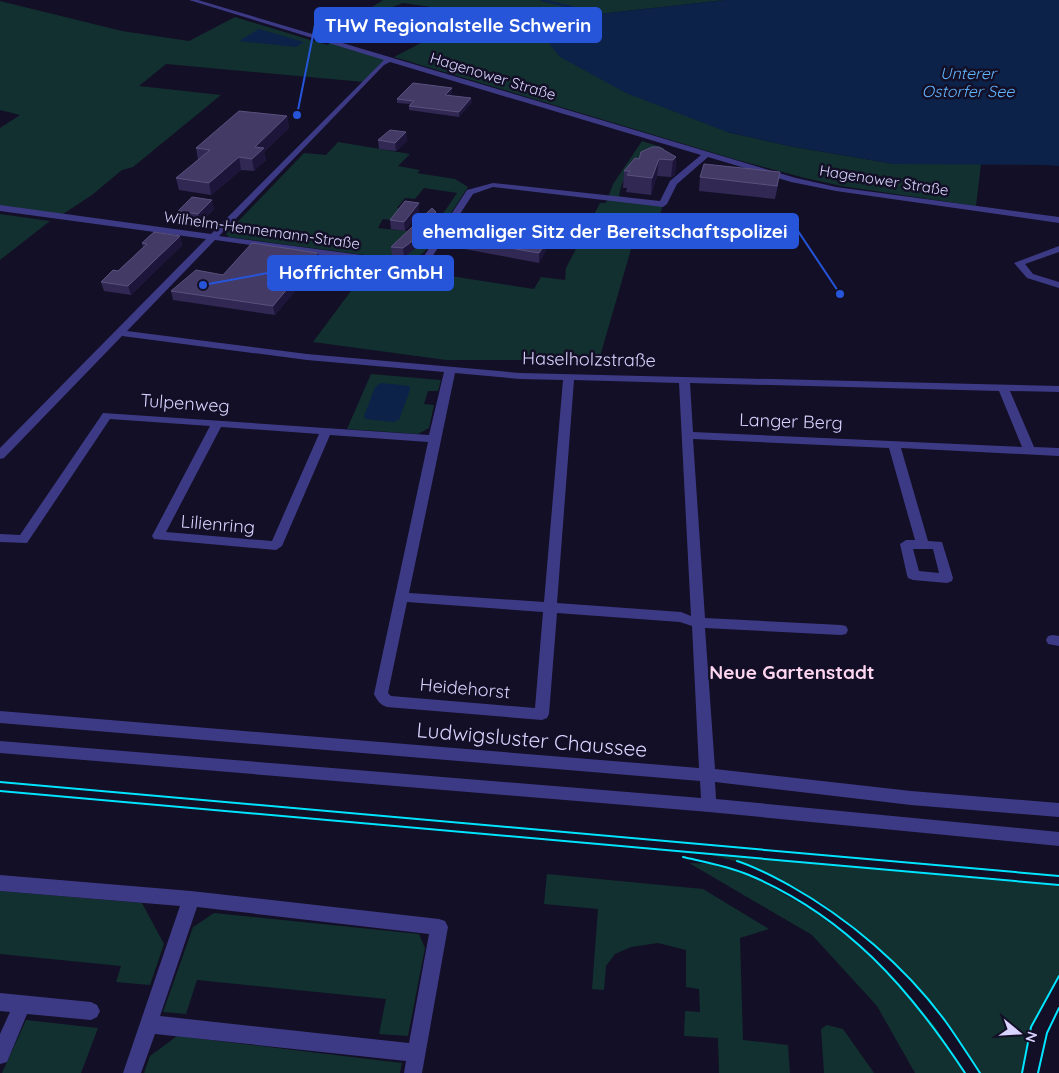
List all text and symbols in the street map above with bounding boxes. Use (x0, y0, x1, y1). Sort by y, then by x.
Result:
callout: THW Regionalstelle Schwerin (315, 8, 601, 42)
text: THW Regionalstelle Schwerin (325, 13, 591, 37)
street label: Hagenower Straße (428, 48, 558, 104)
water label: Unterer Ostorfer See (922, 63, 1015, 101)
street label: Hagenower Straße (818, 160, 950, 200)
street label: Wilhelm-Hennemann-Straße (163, 207, 361, 253)
callout: ehemaliger Sitz der Bereitschaftspolizei (413, 214, 798, 248)
text: ehemaliger Sitz der Bereitschaftspolizei (422, 219, 788, 243)
callout: Hoffrichter GmbH (268, 256, 453, 290)
text: Hoffrichter GmbH (279, 260, 443, 284)
street label: Haselholzstraße (522, 346, 656, 372)
street label: Tulpenweg (140, 388, 230, 418)
street label: Langer Berg (739, 408, 843, 434)
street label: Lilienring (180, 509, 256, 539)
district label: Neue Gartenstadt (709, 660, 875, 684)
street label: Heidehorst (419, 673, 511, 703)
street label: Ludwigsluster Chaussee (415, 716, 649, 762)
north arrow (994, 1008, 1044, 1058)
text: N (1021, 1029, 1042, 1045)

